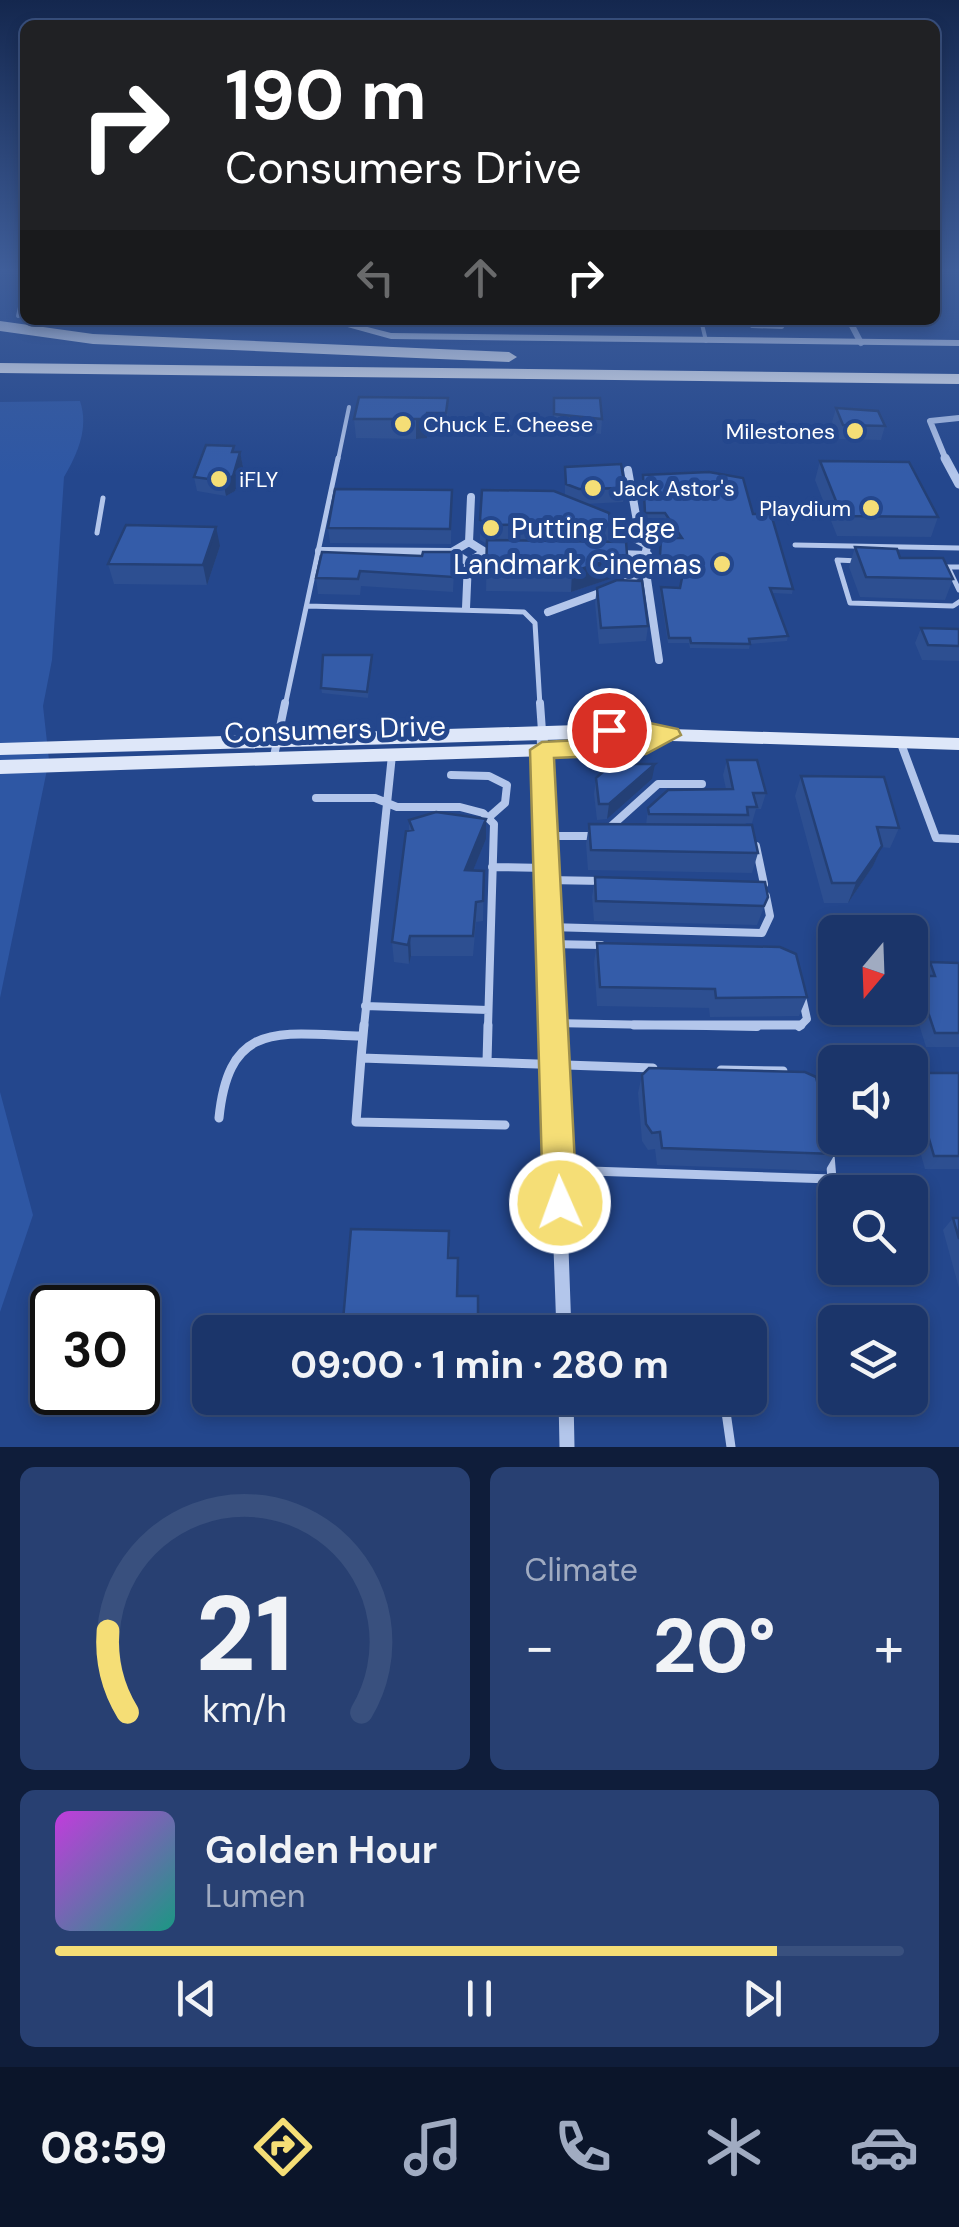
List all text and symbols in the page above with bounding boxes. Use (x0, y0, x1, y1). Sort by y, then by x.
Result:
text: 190 m (225, 50, 427, 141)
icon: right (60, 60, 190, 190)
text: Consumers Drive (225, 138, 582, 197)
icon: left (348, 250, 403, 305)
icon: ahead (453, 250, 508, 305)
icon: right (558, 250, 613, 305)
place label: Chuck E. Cheese (423, 410, 593, 439)
marker: Chuck E. Cheese (392, 413, 414, 435)
place label: Milestones (726, 417, 835, 446)
marker: Milestones (844, 420, 866, 442)
place label: iFLY (239, 465, 278, 494)
marker: iFLY (208, 468, 230, 490)
place label: Jack Astor's (613, 474, 735, 503)
marker: Jack Astor's (582, 477, 604, 499)
place label: Playdium (759, 494, 851, 523)
marker: Playdium (860, 497, 882, 519)
place label: Putting Edge (511, 510, 675, 547)
marker: Putting Edge (480, 517, 502, 539)
place label: Landmark Cinemas (453, 546, 702, 583)
marker: Landmark Cinemas (711, 553, 733, 575)
pin (567, 688, 652, 773)
icon: arrive (582, 703, 637, 758)
street label: Consumers Drive (224, 707, 447, 752)
north arrow (818, 915, 928, 1025)
map controls (818, 915, 928, 1415)
button: sound (818, 1045, 928, 1155)
position arrow (508, 1151, 612, 1255)
button: search (818, 1175, 928, 1285)
speed limit sign: 30 (30, 1285, 160, 1415)
button: layers (818, 1305, 928, 1415)
text: 09:00 · 1 min · 280 m (290, 1340, 669, 1390)
text: Climate (525, 1549, 638, 1591)
text: 21 (196, 1567, 294, 1702)
text: 20° (653, 1598, 776, 1695)
text: − (525, 1611, 555, 1683)
text: + (874, 1611, 904, 1683)
text: km/h (203, 1687, 287, 1733)
text: Golden Hour (205, 1825, 437, 1875)
text: Lumen (205, 1875, 305, 1917)
icon: previous (169, 1971, 224, 2026)
icon: pause (452, 1971, 507, 2026)
icon: next (735, 1971, 790, 2026)
icon: directions (248, 2112, 318, 2182)
icon: music (398, 2112, 468, 2182)
icon: phone (548, 2112, 618, 2182)
icon: climate (699, 2112, 769, 2182)
icon: car (849, 2112, 919, 2182)
text: 08:59 (40, 2118, 167, 2177)

